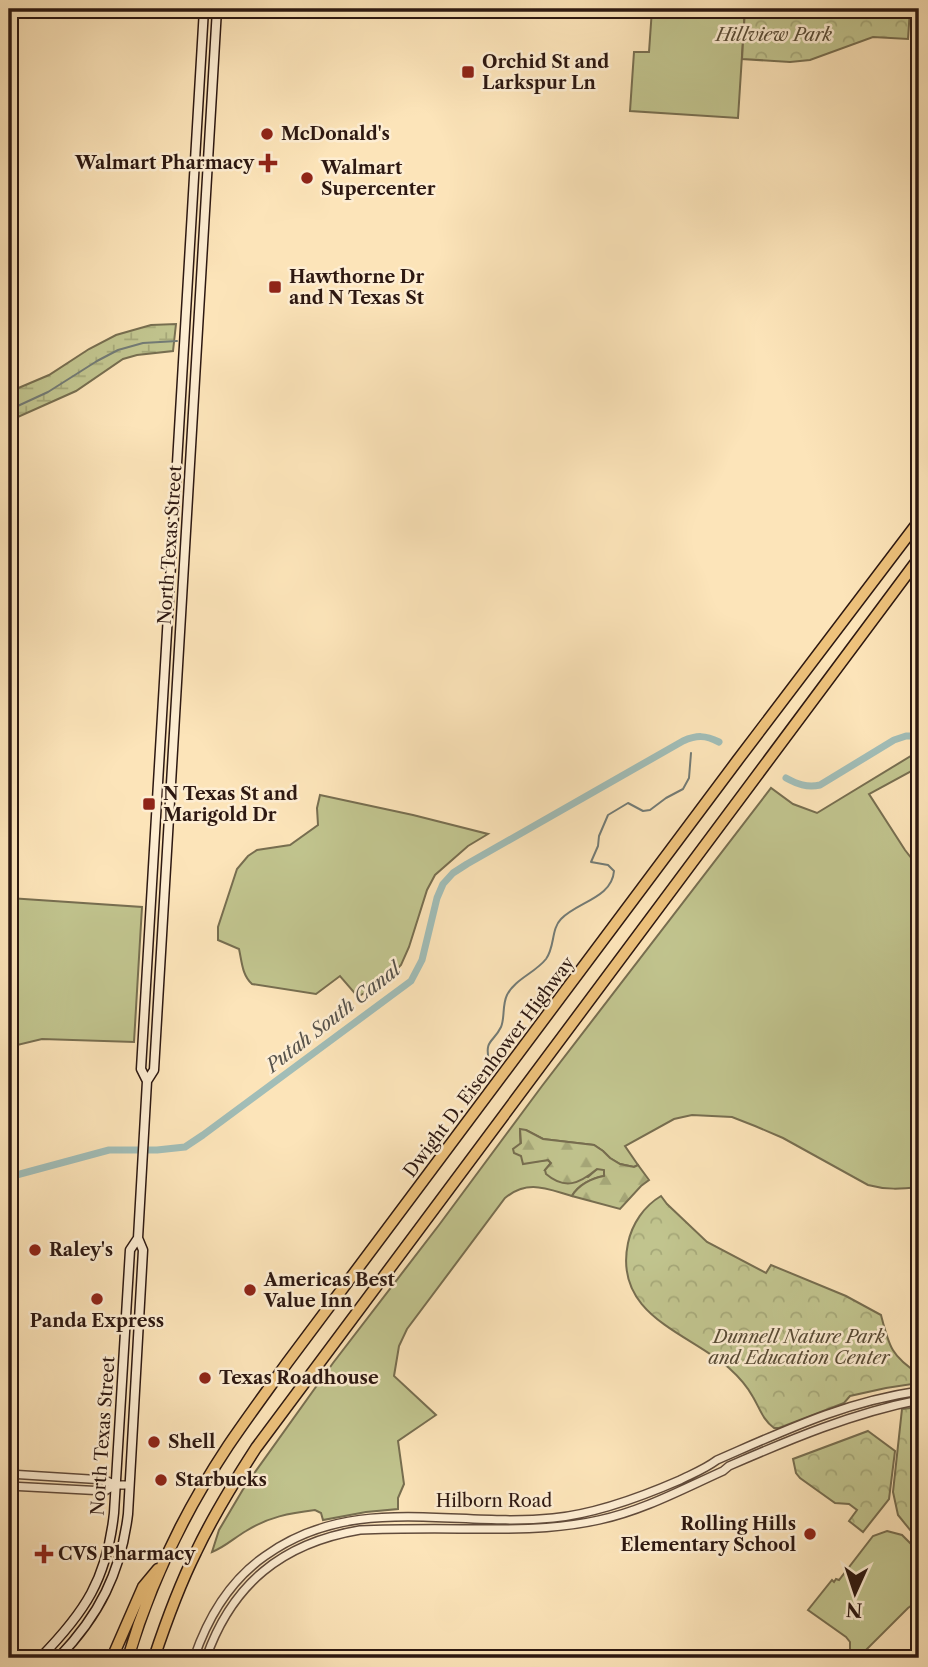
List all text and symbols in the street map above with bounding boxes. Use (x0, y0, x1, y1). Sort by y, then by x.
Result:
park label: Hillview Park (714, 24, 833, 46)
place label: Orchid St and Larkspur Ln (482, 51, 609, 94)
marker: Orchid St and Larkspur Ln (460, 64, 476, 80)
place label: McDonald's (281, 123, 390, 145)
marker: McDonald's (259, 126, 275, 142)
place label: Walmart Pharmacy (74, 152, 255, 174)
marker: Walmart Pharmacy (260, 155, 276, 171)
place label: Walmart Supercenter (320, 157, 436, 200)
marker: Walmart Supercenter (299, 170, 315, 186)
place label: Hawthorne Dr and N Texas St (289, 266, 425, 309)
marker: Hawthorne Dr and N Texas St (267, 279, 283, 295)
street label: North Texas Street (153, 464, 187, 625)
place label: N Texas St and Marigold Dr (163, 783, 298, 826)
marker: N Texas St and Marigold Dr (141, 796, 157, 812)
street label: Dwight D. Eisenhower Highway (399, 952, 580, 1182)
water label: Putah South Canal (260, 956, 407, 1078)
place label: Raley's (49, 1239, 113, 1261)
marker: Raley's (27, 1242, 43, 1258)
place label: Americas Best Value Inn (263, 1269, 395, 1312)
marker: Americas Best Value Inn (242, 1282, 258, 1298)
marker: Panda Express (89, 1291, 105, 1307)
place label: Panda Express (30, 1310, 164, 1332)
park label: Dunnell Nature Park and Education Center (708, 1326, 891, 1369)
street label: North Texas Street (86, 1355, 120, 1516)
place label: Texas Roadhouse (219, 1367, 379, 1389)
marker: Texas Roadhouse (197, 1370, 213, 1386)
place label: Shell (168, 1431, 215, 1453)
marker: Shell (146, 1434, 162, 1450)
place label: Starbucks (175, 1469, 267, 1491)
marker: Starbucks (153, 1472, 169, 1488)
street label: Hilborn Road (436, 1490, 552, 1512)
place label: Rolling Hills Elementary School (620, 1513, 796, 1556)
marker: Rolling Hills Elementary School (802, 1526, 818, 1542)
place label: CVS Pharmacy (58, 1543, 196, 1565)
marker: CVS Pharmacy (36, 1546, 52, 1562)
north arrow (820, 1558, 890, 1628)
text: N (845, 1598, 863, 1621)

